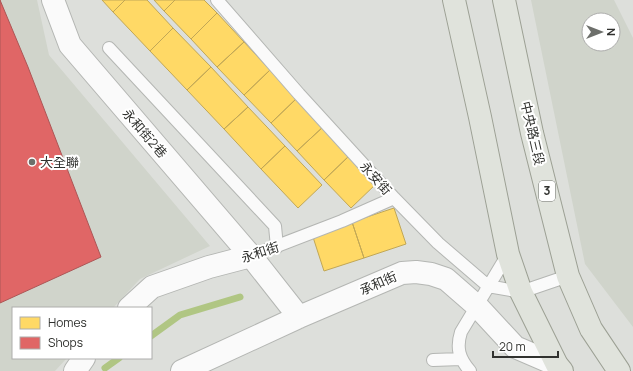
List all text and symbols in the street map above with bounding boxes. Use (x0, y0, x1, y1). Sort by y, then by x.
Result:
north arrow (581, 12, 621, 52)
text: N (604, 28, 619, 36)
street label: 中央路三段 (517, 99, 549, 167)
street label: 永和街2巷 (119, 105, 171, 161)
place label: 大全聯 (40, 153, 79, 171)
marker: 大全聯 (27, 157, 37, 167)
street label: 永安街 (356, 157, 396, 199)
road number: 3 (539, 181, 555, 201)
street label: 永和街 (239, 237, 281, 267)
street label: 承和街 (357, 267, 399, 299)
legend (12, 307, 152, 359)
text: Homes (48, 314, 87, 331)
scale bar (493, 333, 558, 359)
text: Shops (48, 334, 83, 351)
text: 20 m (499, 338, 526, 355)

